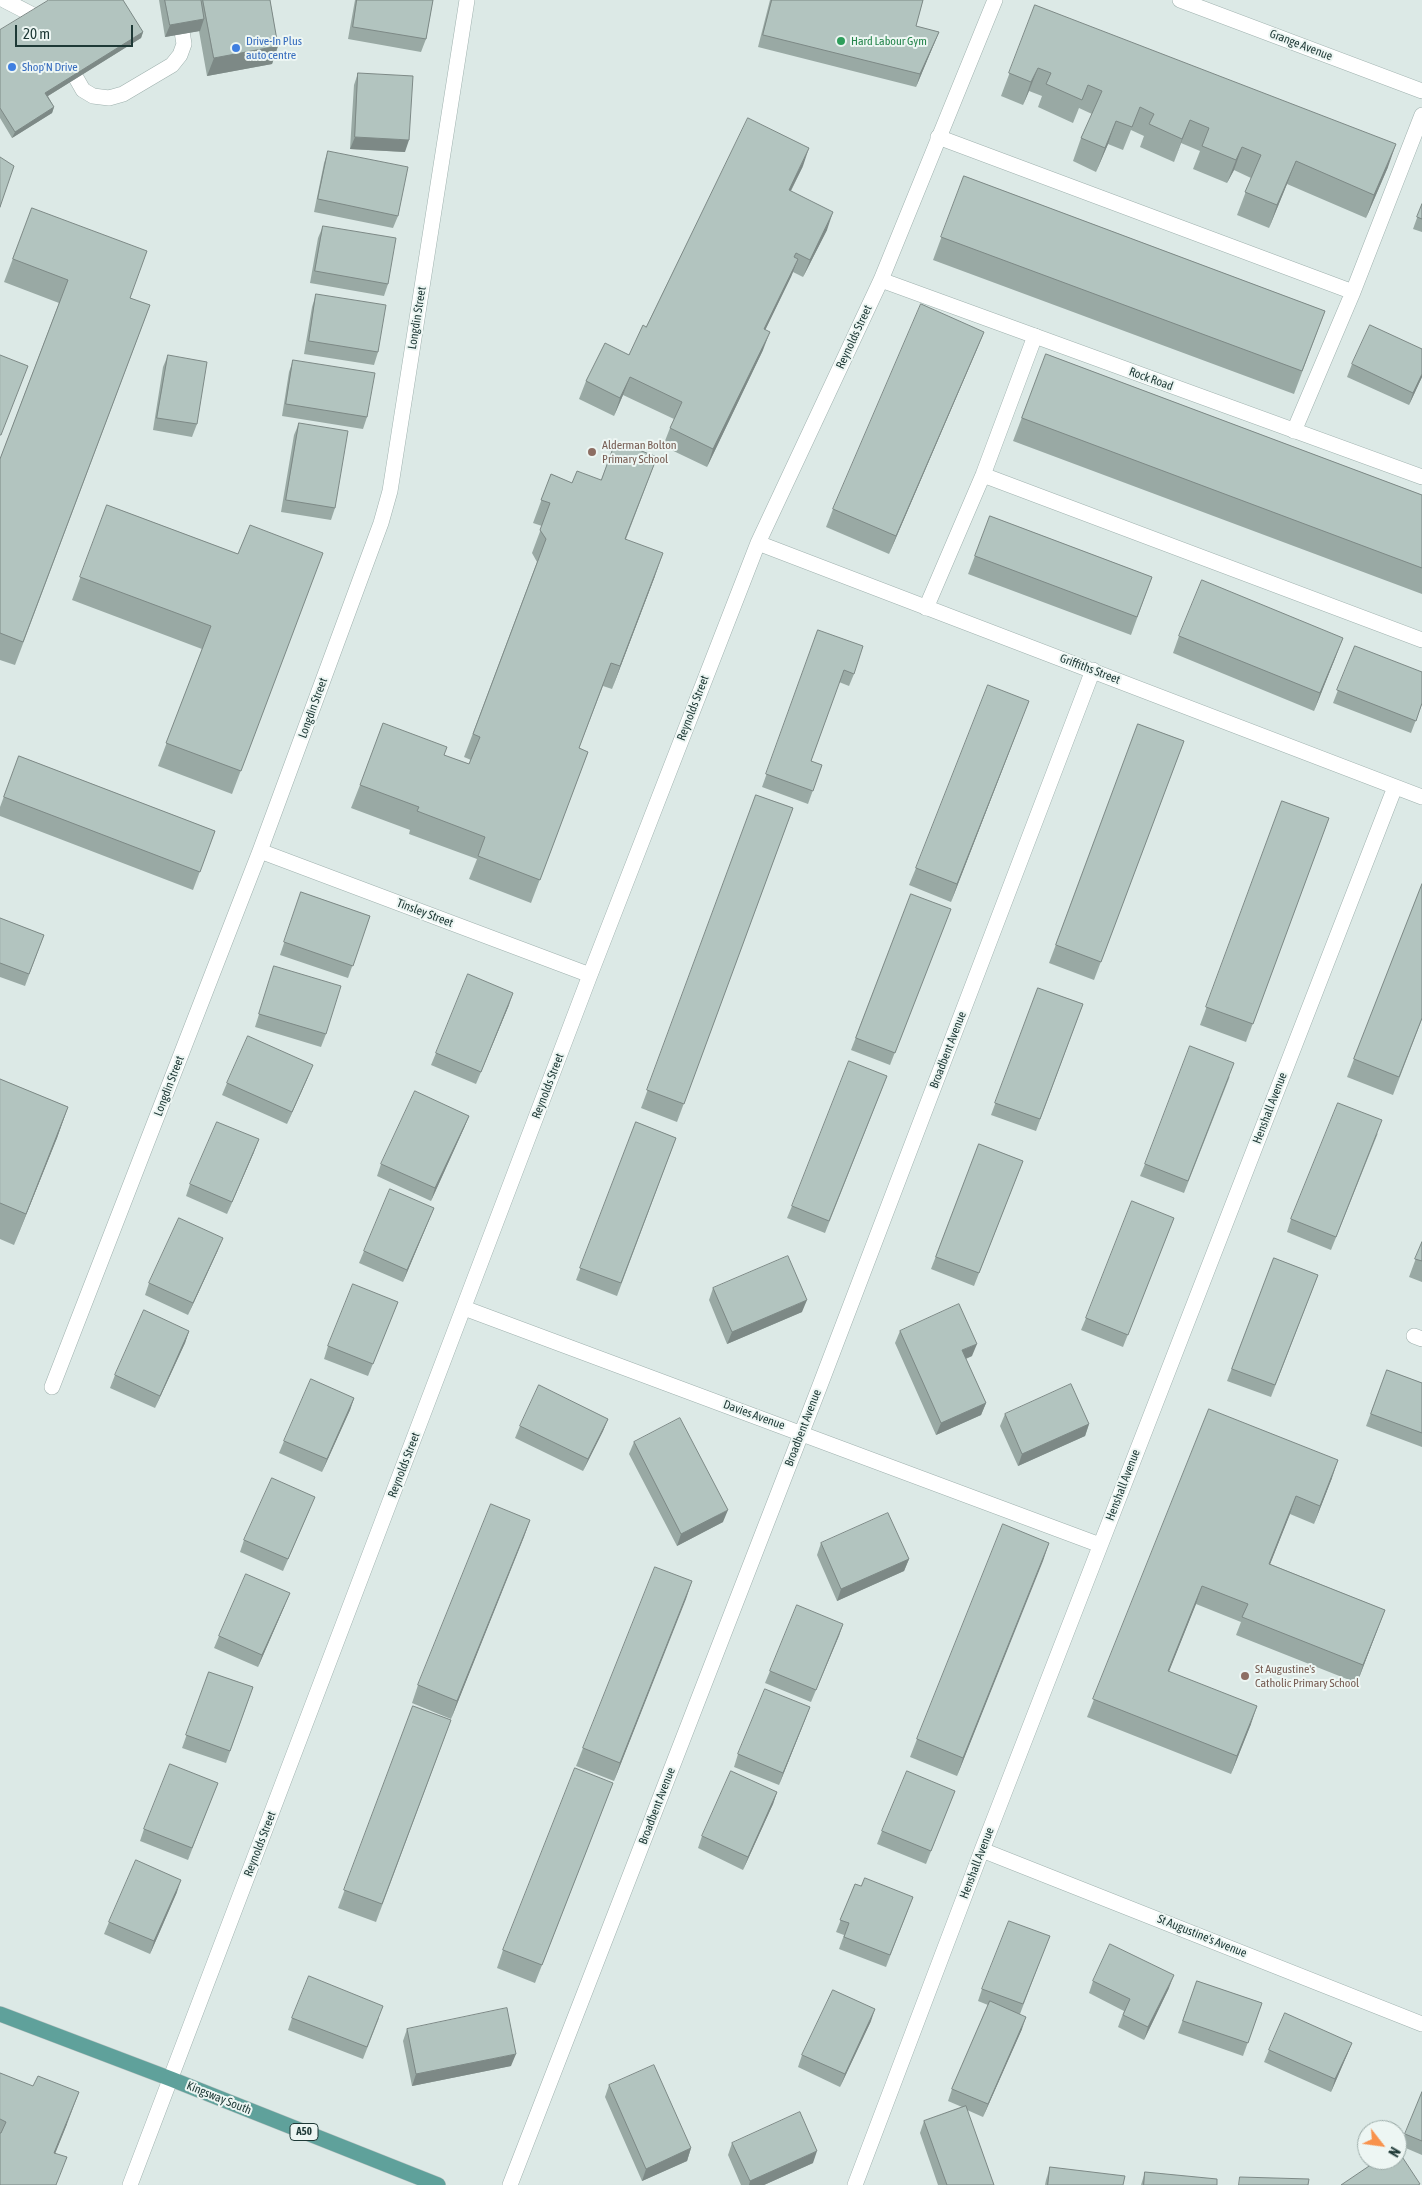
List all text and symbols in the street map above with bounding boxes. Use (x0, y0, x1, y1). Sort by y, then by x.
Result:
scale bar (18, 15, 135, 47)
text: 20 m (23, 25, 50, 42)
street label: Grange Avenue (1267, 26, 1335, 64)
place label: Drive-In Plus auto centre (246, 34, 302, 62)
place label: Hard Labour Gym (851, 34, 927, 48)
marker: Hard Labour Gym (835, 35, 847, 47)
marker: Drive-In Plus auto centre (230, 42, 242, 54)
place label: Shop'N Drive (22, 60, 78, 74)
marker: Shop'N Drive (6, 61, 18, 73)
street label: Longdin Street (405, 286, 429, 350)
street label: Reynolds Street (833, 303, 875, 371)
street label: Rock Road (1127, 364, 1175, 394)
place label: Alderman Bolton Primary School (602, 438, 677, 466)
marker: Alderman Bolton Primary School (586, 446, 598, 458)
street label: Griffiths Street (1058, 651, 1122, 687)
street label: Reynolds Street (674, 673, 712, 743)
street label: Longdin Street (295, 676, 331, 740)
street label: Tinsley Street (395, 896, 455, 930)
street label: Broadbent Avenue (927, 1009, 969, 1091)
street label: Reynolds Street (529, 1051, 567, 1121)
street label: Longdin Street (151, 1054, 187, 1118)
street label: Henshall Avenue (1250, 1070, 1290, 1146)
street label: Broadbent Avenue (782, 1387, 824, 1469)
street label: Davies Avenue (721, 1397, 787, 1433)
street label: Reynolds Street (385, 1430, 423, 1500)
street label: Henshall Avenue (1103, 1447, 1143, 1523)
place label: St Augustine's Catholic Primary School (1255, 1662, 1359, 1690)
marker: St Augustine's Catholic Primary School (1239, 1670, 1251, 1682)
street label: Broadbent Avenue (636, 1765, 678, 1847)
street label: Reynolds Street (241, 1809, 279, 1879)
street label: Henshall Avenue (957, 1825, 997, 1901)
street label: St Augustine's Avenue (1155, 1911, 1249, 1961)
street label: Kingsway South (184, 2078, 254, 2118)
north arrow (1357, 2120, 1407, 2170)
road number: A50 (290, 2124, 318, 2140)
text: N (1385, 2144, 1403, 2160)

